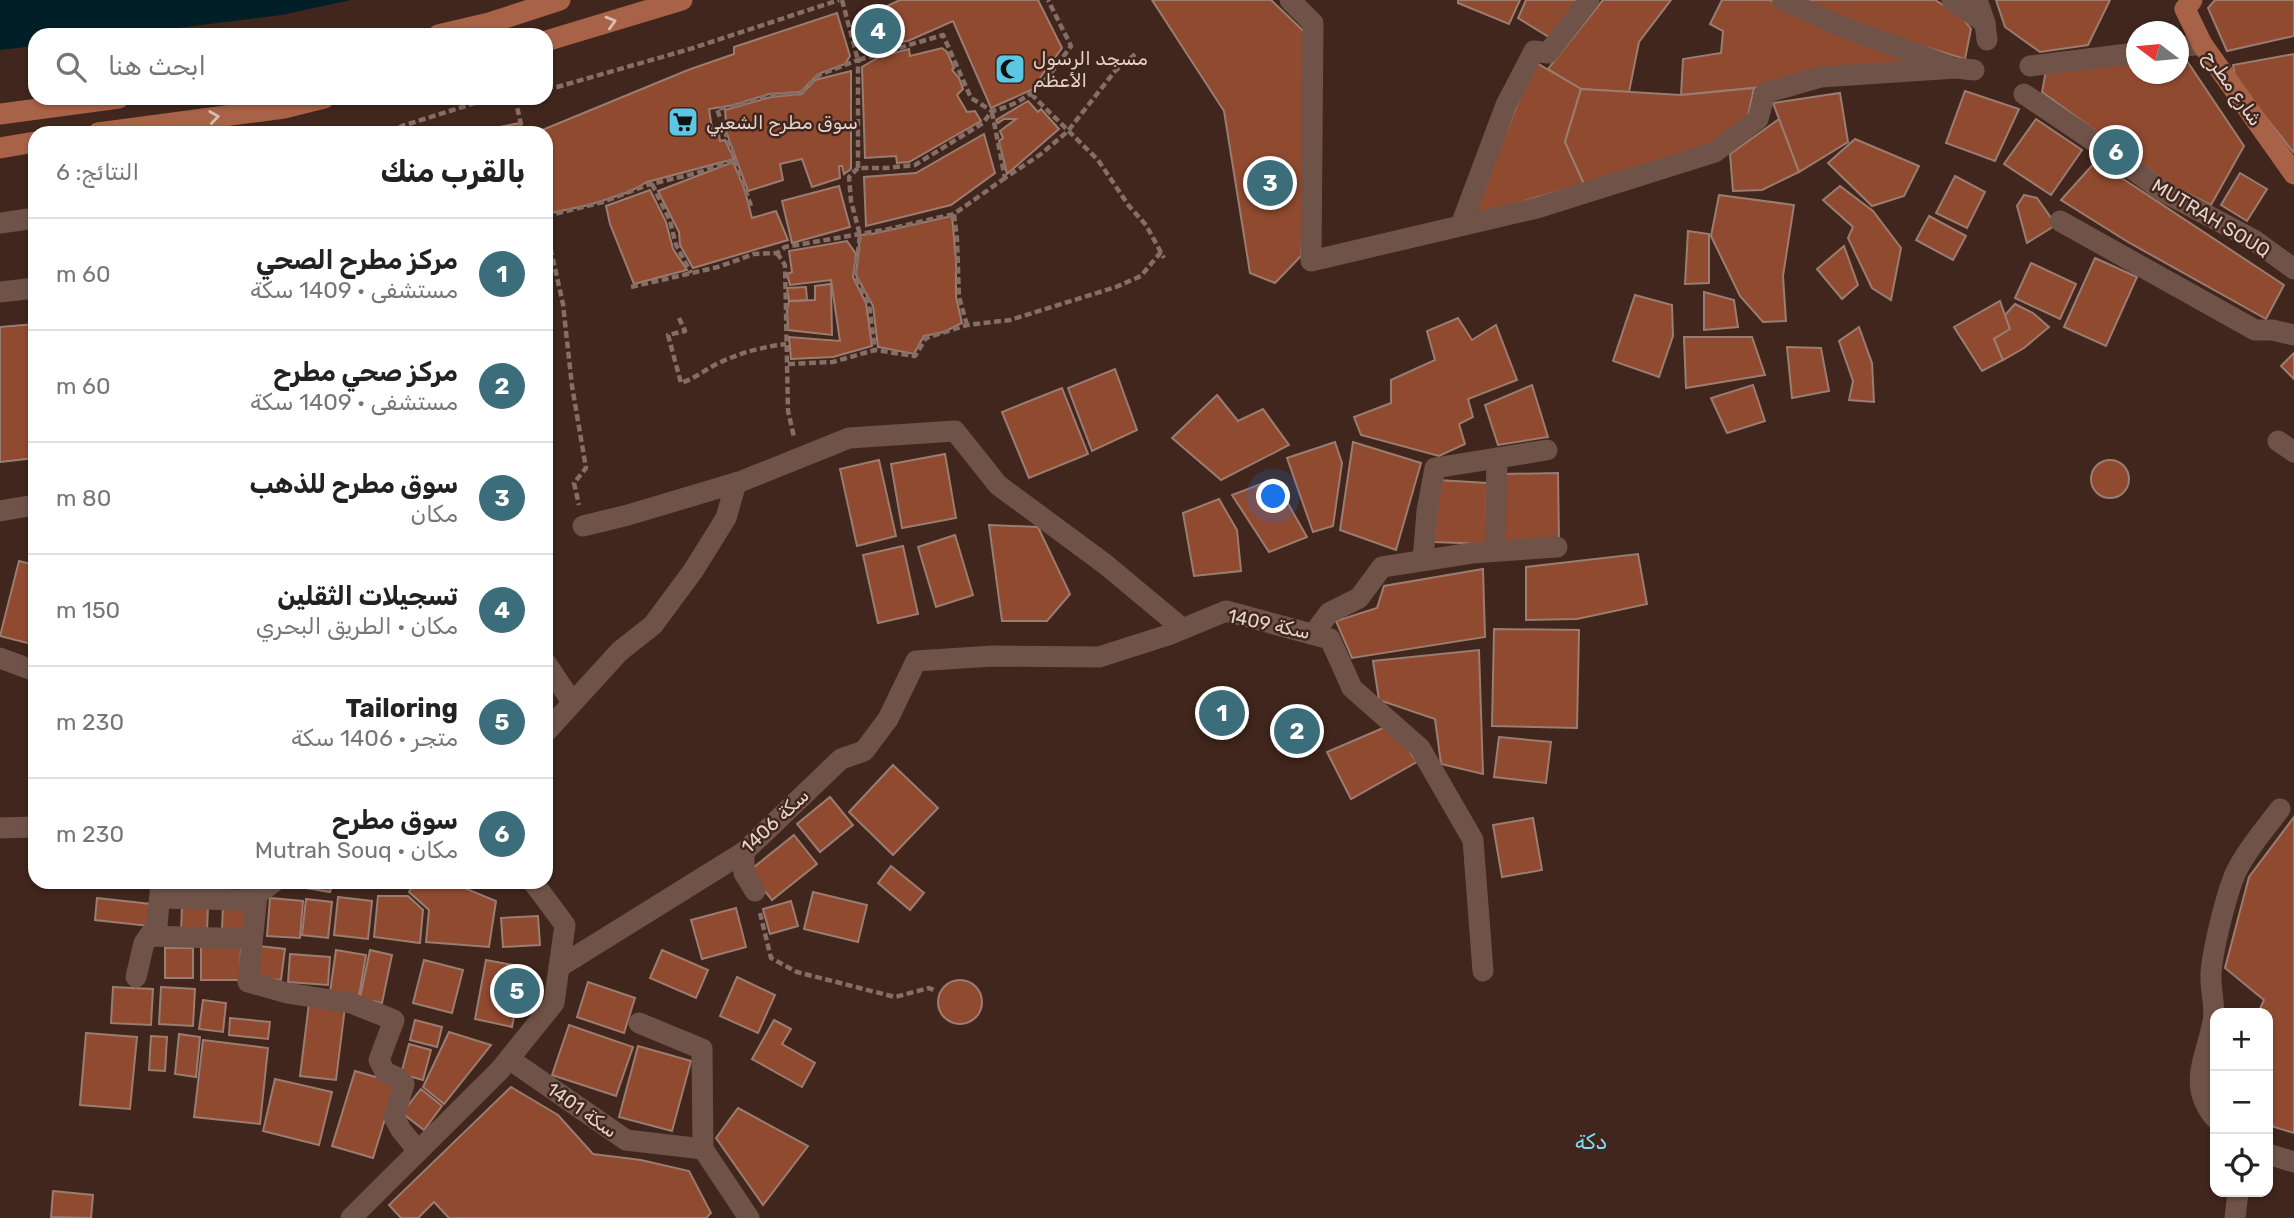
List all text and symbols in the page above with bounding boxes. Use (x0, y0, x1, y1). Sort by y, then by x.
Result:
pin: 4 (855, 5, 901, 57)
one-way arrow (605, 16, 617, 31)
north arrow (2126, 21, 2189, 84)
search box (28, 28, 553, 105)
street label: شارع مطرح (2197, 46, 2267, 131)
place label: مسجد الرسول الأعظم (1033, 47, 1148, 93)
icon: search (52, 48, 90, 86)
text: ابحث هنا (108, 51, 206, 82)
mosque icon: مسجد الرسول الأعظم (993, 52, 1027, 86)
supermarket icon: سوق مطرح الشعبي (666, 105, 700, 139)
one-way arrow (208, 110, 220, 125)
place label: سوق مطرح الشعبي (706, 111, 858, 137)
pin: 6 (2093, 126, 2139, 178)
text: بالقرب منك (380, 154, 525, 190)
pin: 3 (1247, 157, 1293, 209)
text: النتائج: 6 (56, 158, 139, 186)
street label: MUTRAH SOUQ (2148, 174, 2274, 262)
text: مركز مطرح الصحي (256, 245, 458, 276)
text: 60 m (56, 260, 111, 288)
text: 1 (496, 260, 508, 288)
text: مستشفى · 1409 سكة (250, 276, 458, 304)
text: مركز صحي مطرح (273, 357, 458, 388)
text: 60 m (56, 372, 111, 400)
text: 2 (495, 372, 509, 400)
text: مستشفى · 1409 سكة (250, 388, 458, 416)
text: سوق مطرح للذهب (249, 469, 458, 500)
your location (1256, 479, 1290, 513)
text: 80 m (56, 484, 111, 512)
text: 3 (494, 484, 510, 512)
text: مكان (411, 500, 458, 528)
text: تسجيلات الثقلين (278, 581, 458, 612)
text: 150 m (56, 596, 120, 624)
text: 4 (494, 596, 510, 624)
street label: 1409 سكة (1226, 604, 1312, 644)
text: مكان · الطريق البحري (256, 612, 458, 640)
pin: 1 (1199, 687, 1245, 739)
text: Tailoring (345, 693, 458, 724)
pin: 2 (1274, 705, 1320, 757)
text: 230 m (56, 708, 124, 736)
text: 5 (495, 708, 509, 736)
text: متجر · 1406 سكة (291, 724, 458, 752)
street label: 1406 سكة (736, 784, 814, 858)
text: سوق مطرح (332, 805, 458, 836)
text: 230 m (56, 820, 124, 848)
text: 6 (495, 820, 510, 848)
text: مكان · Mutrah Souq (255, 836, 458, 864)
pin: 5 (494, 965, 540, 1017)
map controls (2210, 1008, 2273, 1197)
button: + (2210, 1008, 2273, 1071)
button: − (2210, 1071, 2273, 1134)
street label: سكة 1401 (542, 1077, 622, 1143)
district label: دكة (1575, 1129, 1607, 1154)
button: locate (2210, 1134, 2273, 1197)

